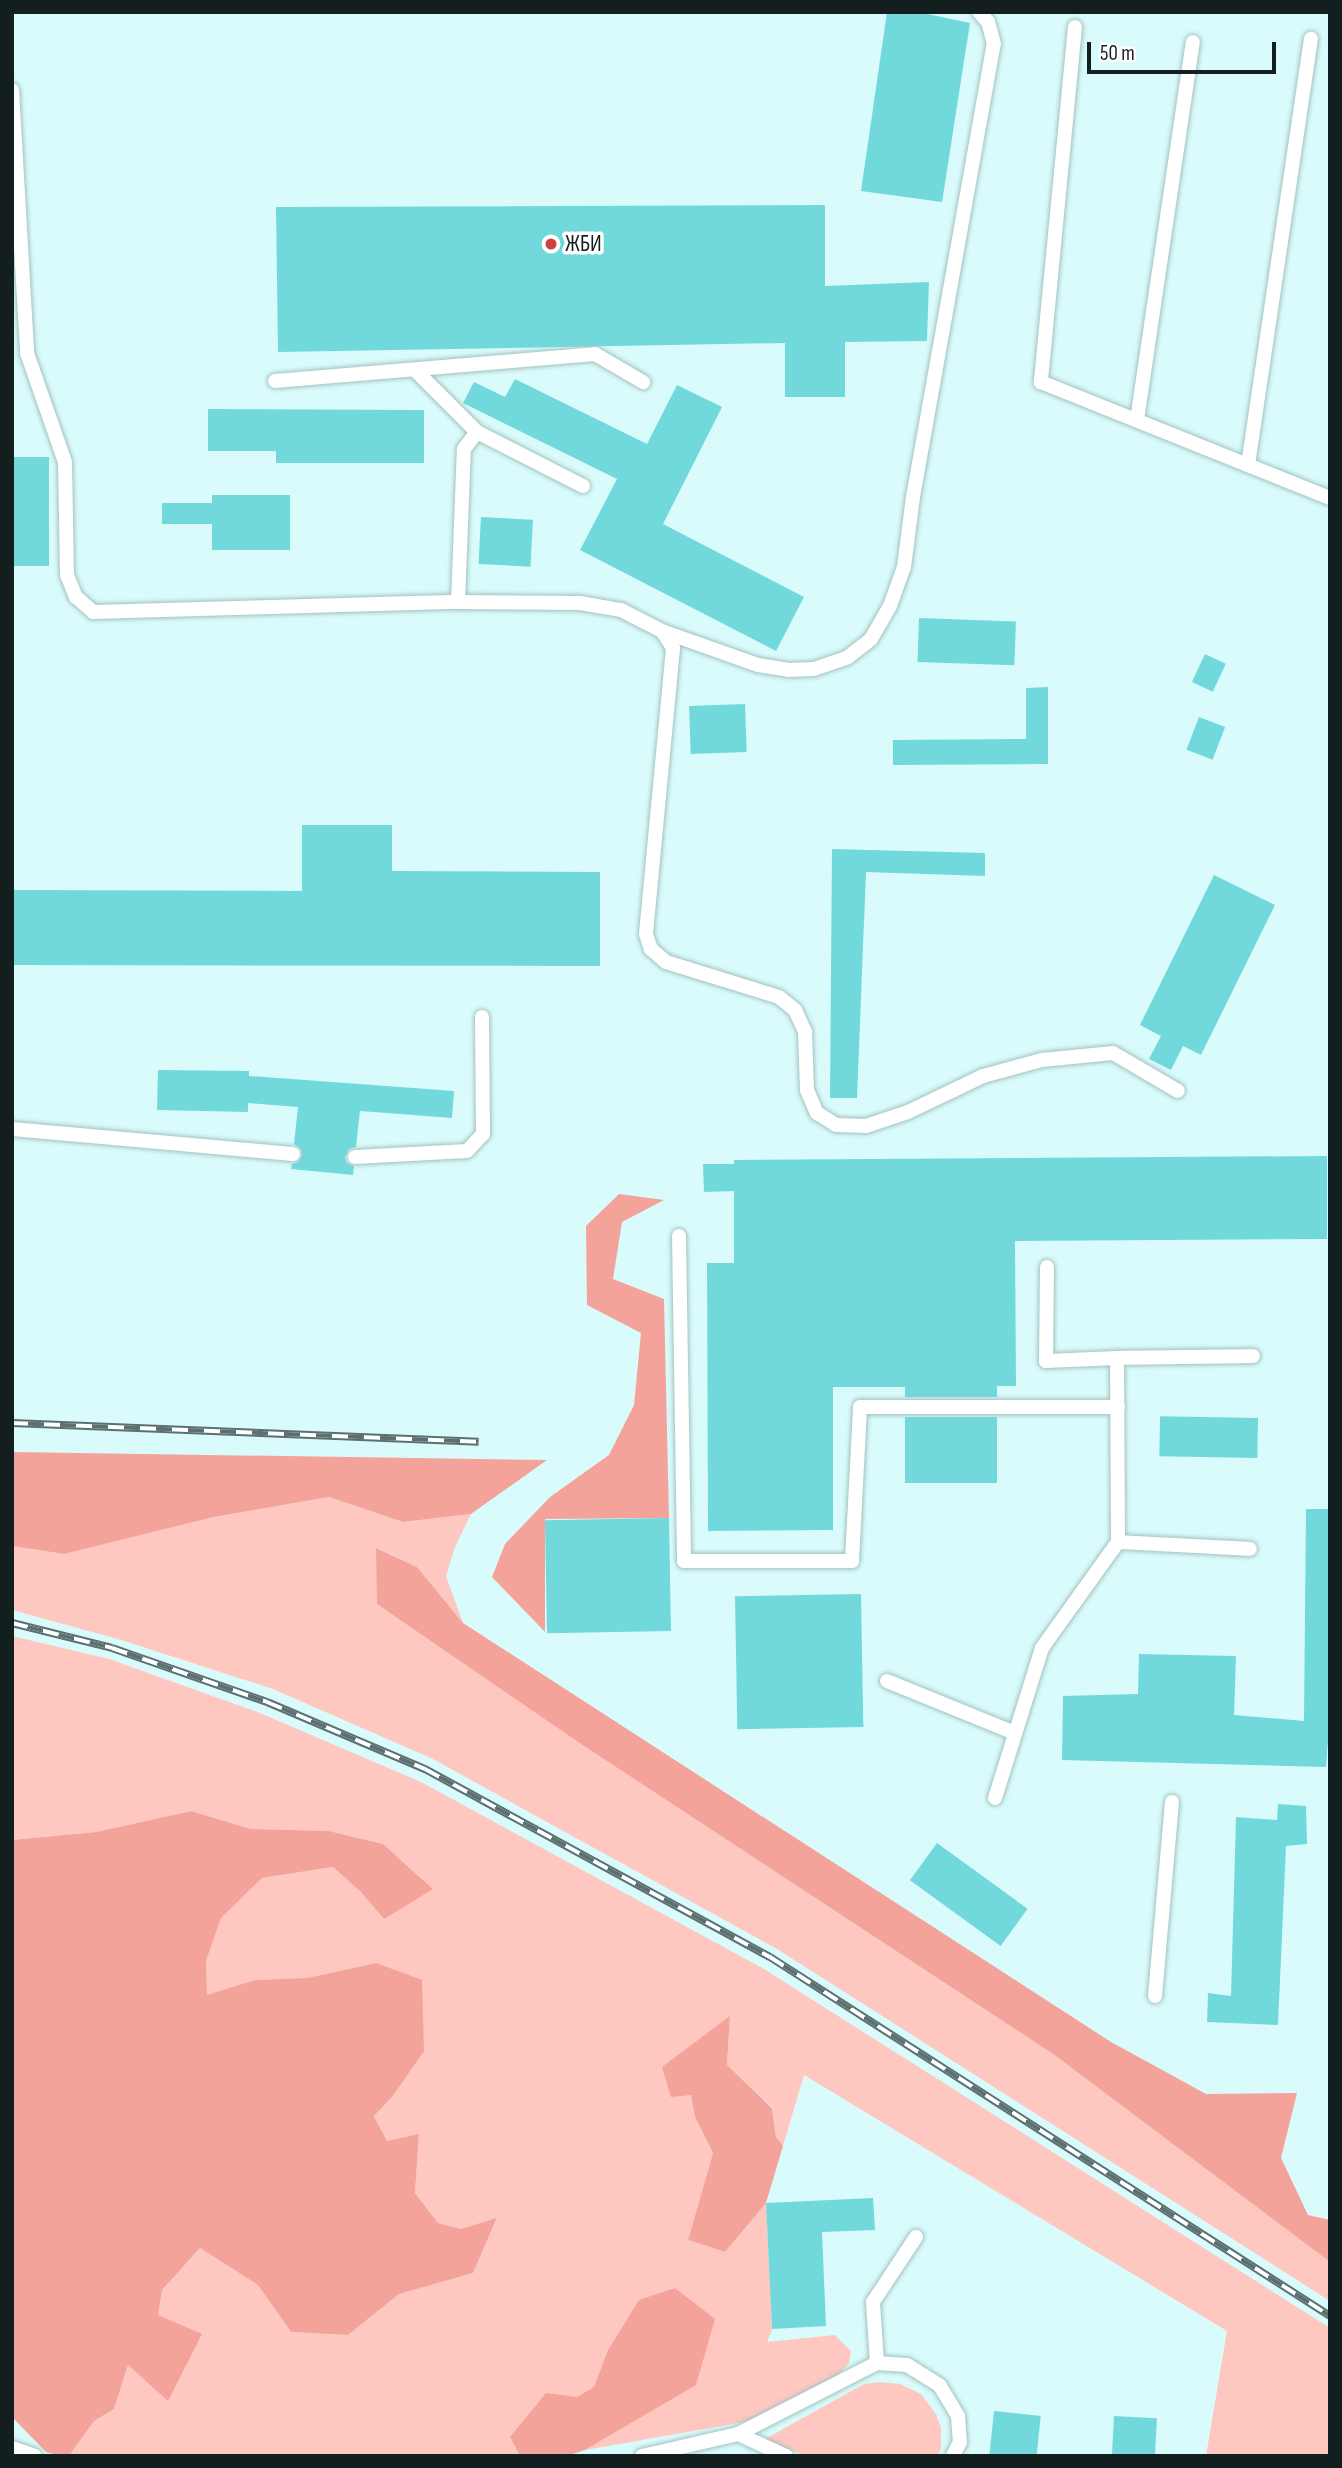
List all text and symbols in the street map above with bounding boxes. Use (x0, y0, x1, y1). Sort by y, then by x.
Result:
scale bar (1090, 28, 1279, 72)
text: 50 m (1100, 41, 1135, 66)
place label: ЖБИ (565, 230, 602, 258)
marker: ЖБИ (543, 236, 559, 252)

